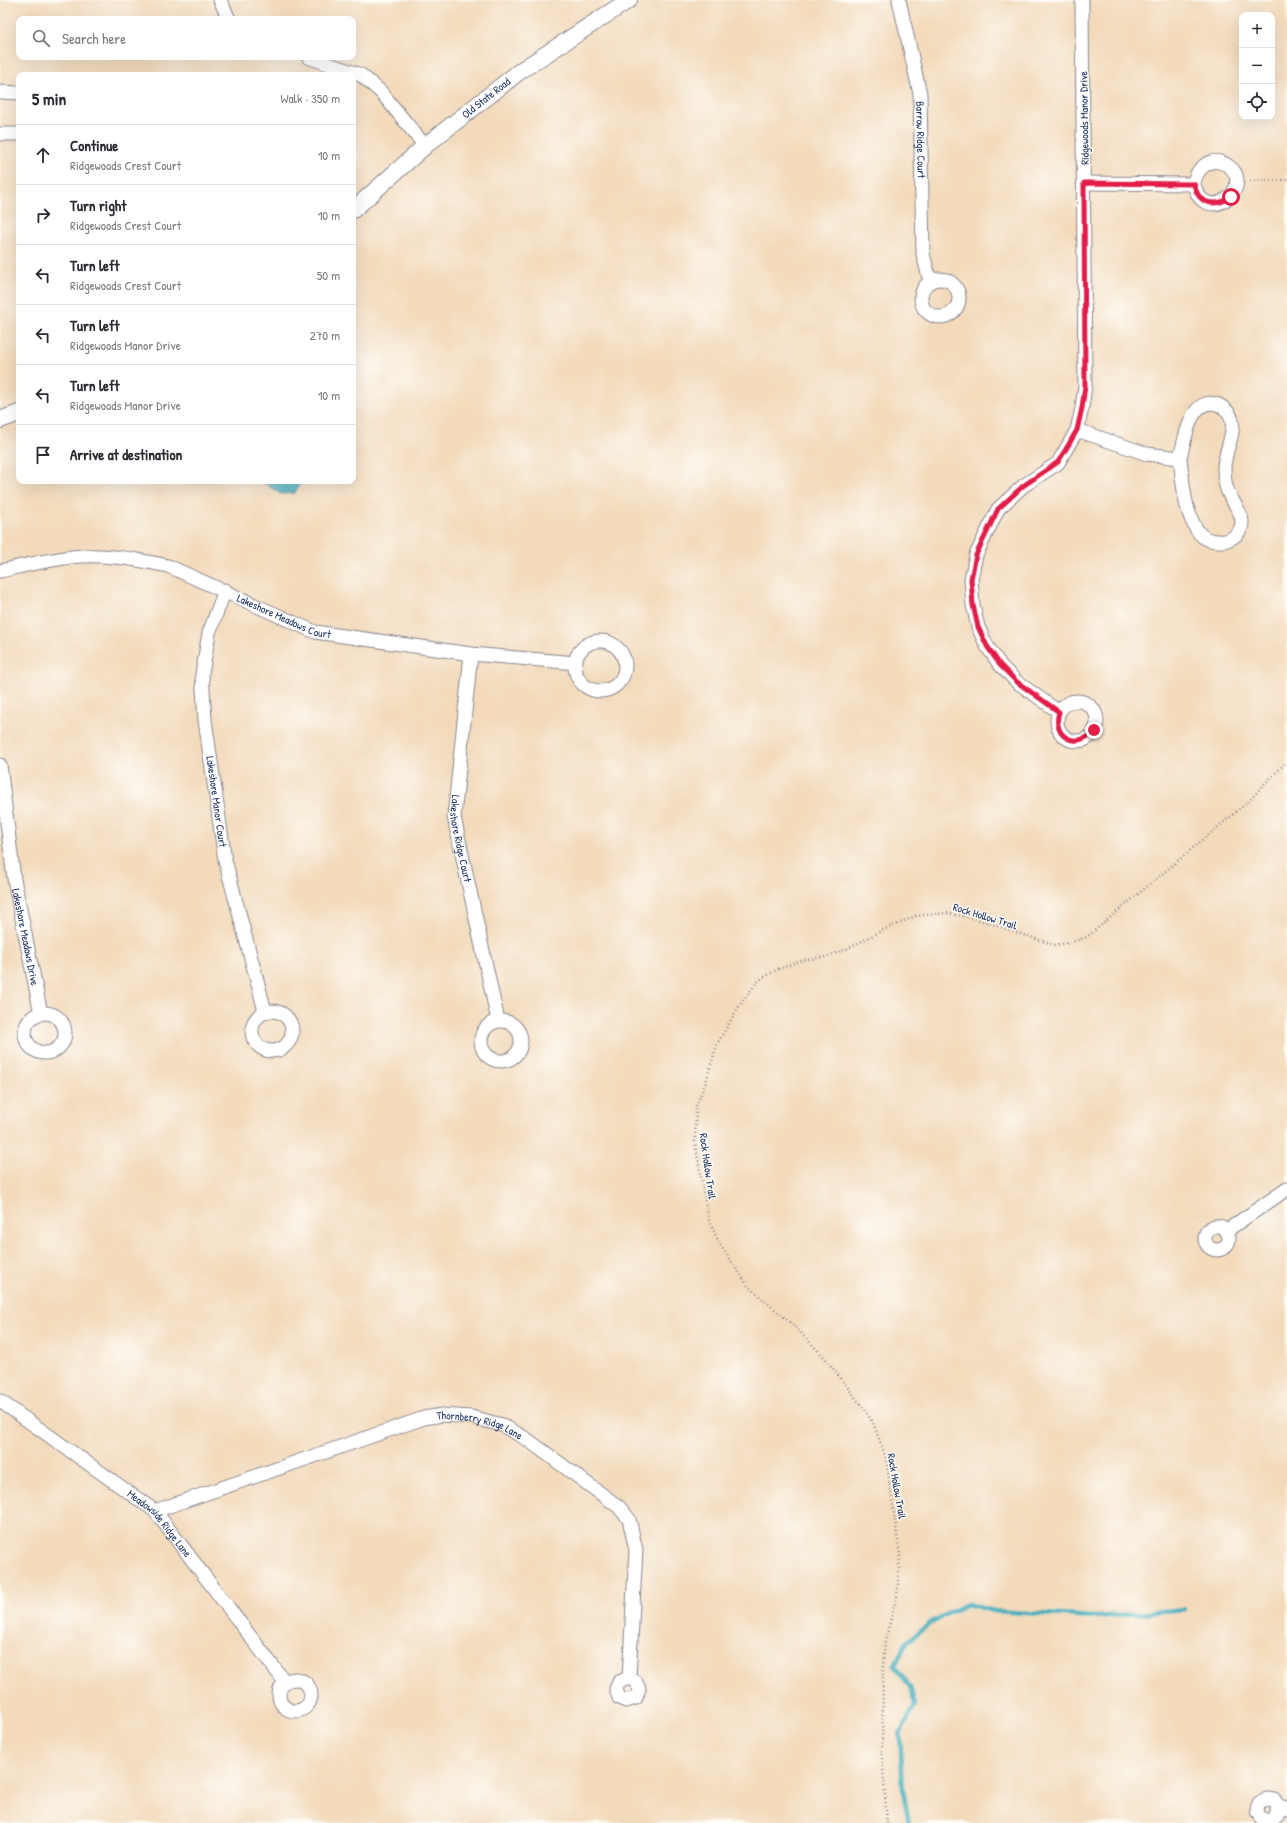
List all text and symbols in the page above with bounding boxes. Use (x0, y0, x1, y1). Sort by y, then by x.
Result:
map controls (1239, 12, 1275, 120)
button: + (1239, 12, 1275, 48)
search box (16, 16, 356, 60)
icon: search (30, 27, 52, 49)
text: Search here (62, 28, 126, 49)
button: − (1239, 48, 1275, 84)
street label: Ridgewoods Manor Drive (1076, 70, 1092, 165)
street label: Old State Road (459, 74, 514, 121)
button: locate (1239, 84, 1275, 120)
text: 5 min (32, 87, 66, 110)
text: Walk · 350 m (280, 89, 340, 107)
street label: Barrow Ridge Court (913, 101, 929, 178)
text: Continue (70, 135, 118, 156)
icon: ahead (32, 144, 54, 166)
text: 10 m (318, 146, 340, 164)
text: Ridgewoods Crest Court (70, 156, 181, 174)
route start (1222, 188, 1240, 206)
text: Turn right (70, 195, 126, 216)
icon: right (32, 204, 54, 226)
text: 10 m (318, 206, 340, 224)
text: Ridgewoods Crest Court (70, 216, 181, 234)
text: Turn left (70, 255, 120, 276)
icon: left (32, 264, 54, 286)
text: 50 m (317, 266, 340, 284)
text: Ridgewoods Crest Court (70, 276, 181, 294)
text: Turn left (70, 315, 120, 336)
icon: left (32, 324, 54, 346)
text: 270 m (310, 326, 340, 344)
text: Ridgewoods Manor Drive (70, 336, 181, 354)
text: Turn left (70, 375, 120, 396)
icon: left (32, 384, 54, 406)
text: 10 m (318, 386, 340, 404)
text: Ridgewoods Manor Drive (70, 396, 181, 414)
icon: arrive (32, 444, 54, 466)
text: Arrive at destination (70, 444, 182, 465)
street label: Lakeshore Meadows Court (235, 591, 332, 641)
route end (1085, 721, 1103, 739)
street label: Lakeshore Manor Court (203, 755, 230, 848)
street label: Lakeshore Ridge Court (447, 794, 475, 883)
street label: Lakeshore Meadows Drive (9, 887, 42, 987)
street label: Rock Hollow Trail (951, 900, 1019, 932)
street label: Rock Hollow Trail (696, 1132, 720, 1200)
street label: Thornberry Ridge Lane (435, 1408, 526, 1443)
street label: Rock Hollow Trail (884, 1452, 910, 1520)
street label: Meadowside Ridge Lane (125, 1487, 195, 1560)

